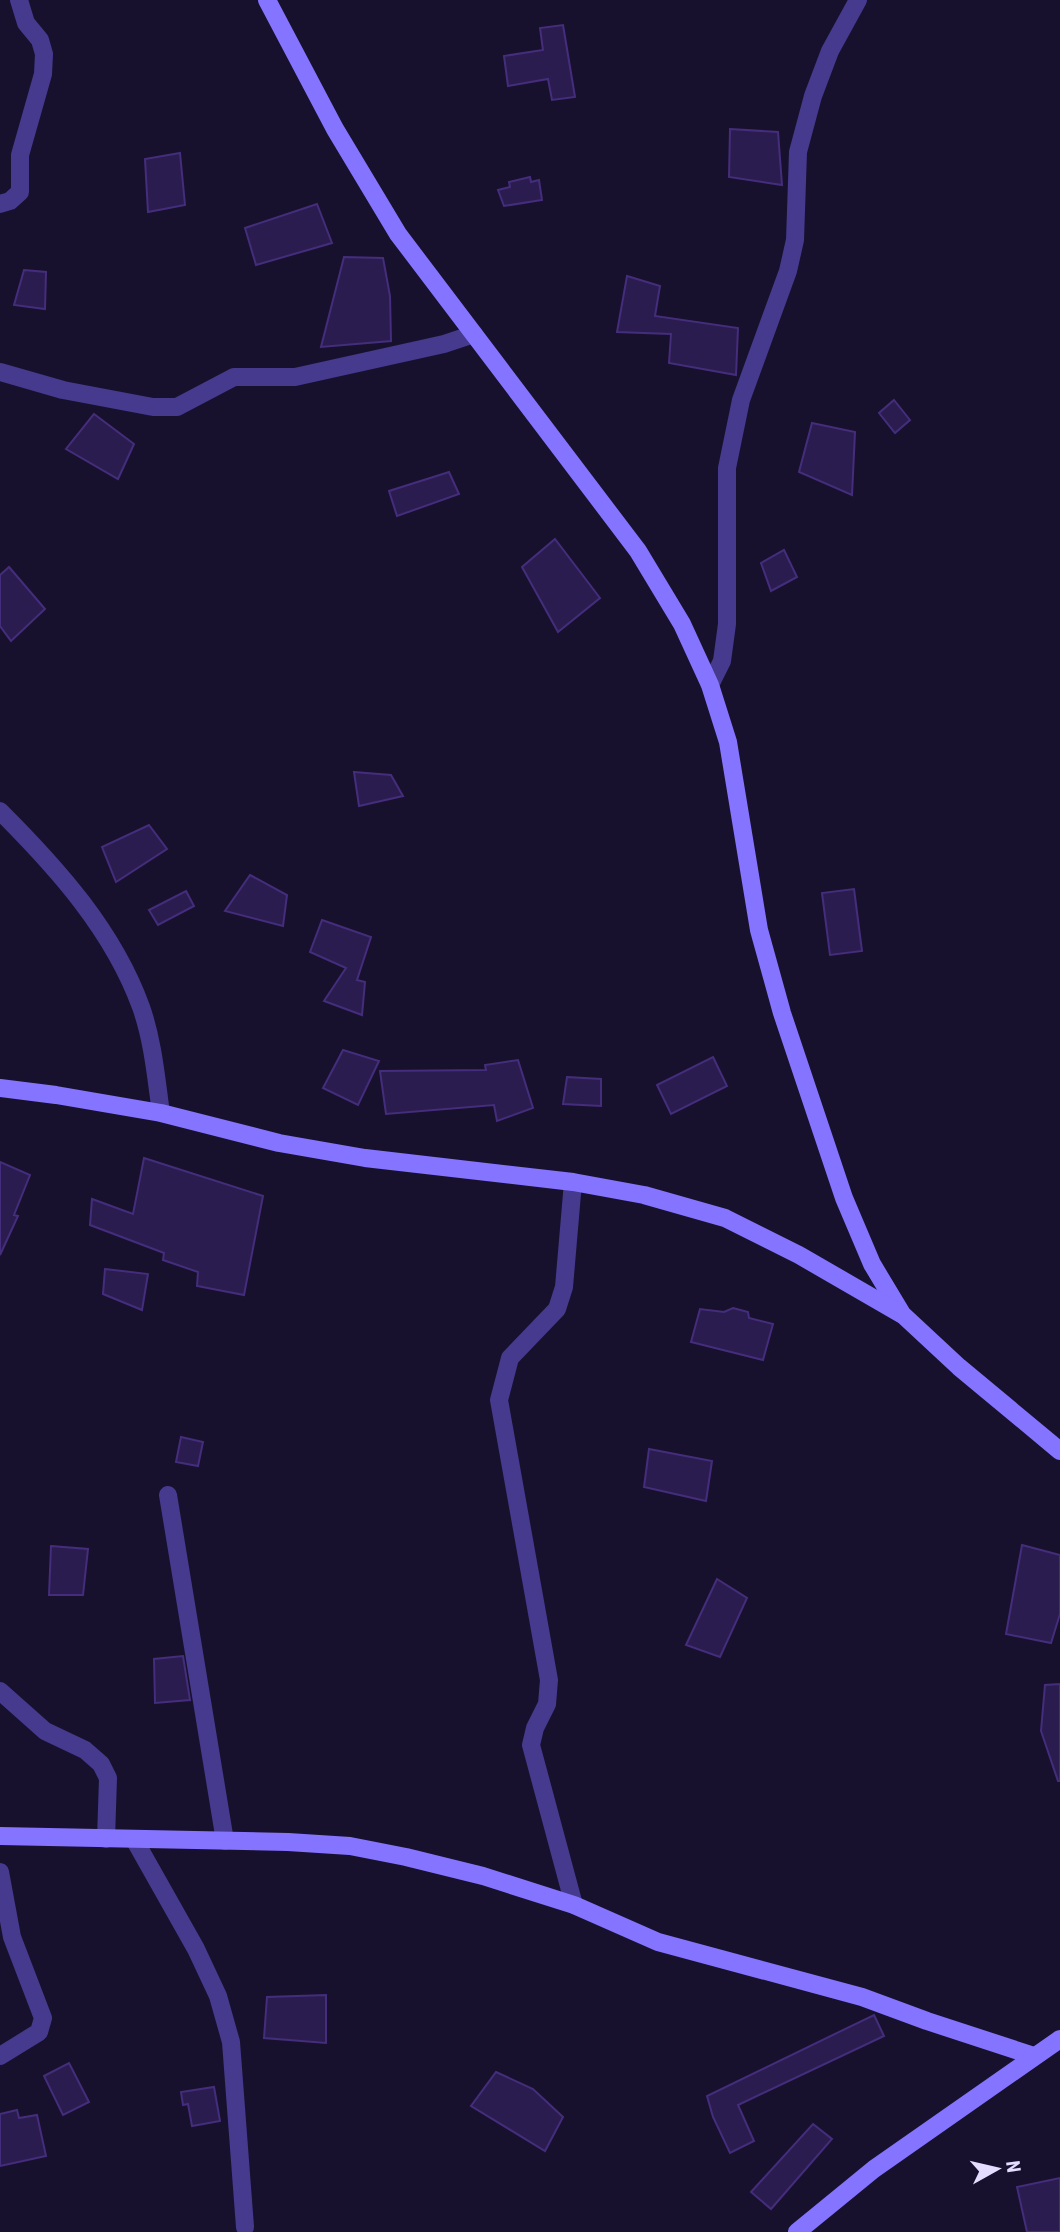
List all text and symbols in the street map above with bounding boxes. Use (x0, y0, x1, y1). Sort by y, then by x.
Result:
north arrow (962, 2134, 1032, 2204)
text: N (1001, 2159, 1026, 2174)

